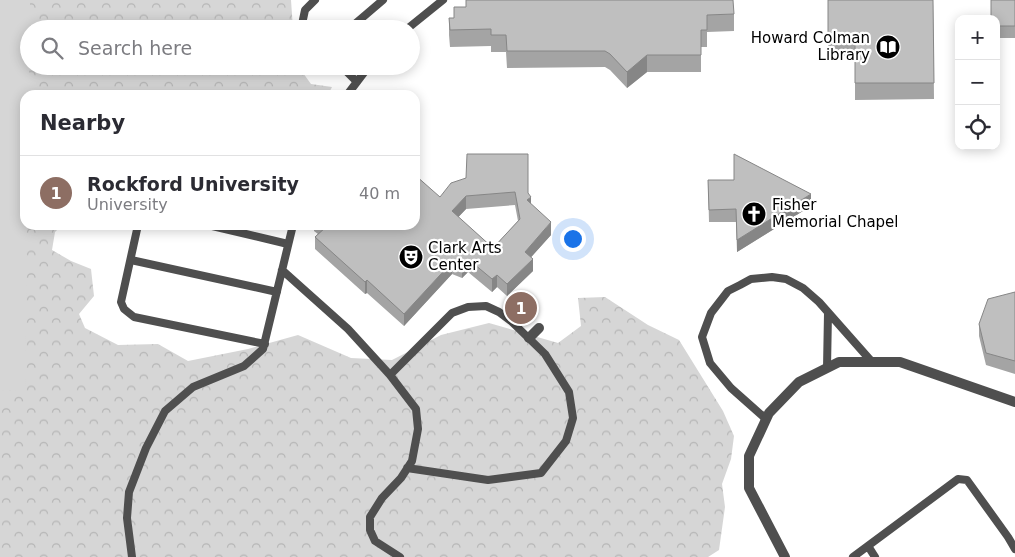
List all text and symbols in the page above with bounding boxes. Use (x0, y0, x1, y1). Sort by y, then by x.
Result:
map controls (955, 15, 1000, 150)
button: + (955, 15, 1000, 60)
search box (20, 20, 420, 75)
place label: Howard Colman Library (751, 29, 870, 64)
icon: search (38, 34, 66, 62)
library icon: Howard Colman Library (875, 34, 901, 60)
text: Search here (78, 37, 192, 59)
button: − (955, 60, 1000, 105)
button: locate (955, 105, 1000, 150)
text: Nearby (40, 111, 125, 135)
text: Rockford University (87, 173, 299, 195)
text: 1 (50, 184, 62, 203)
text: 40 m (359, 184, 400, 203)
text: University (87, 195, 168, 214)
place label: Fisher Memorial Chapel (772, 196, 899, 231)
church icon: Fisher Memorial Chapel (741, 201, 767, 227)
your location (560, 226, 586, 252)
place label: Clark Arts Center (428, 239, 502, 274)
theatre icon: Clark Arts Center (398, 244, 424, 270)
pin: 1 (505, 289, 537, 327)

